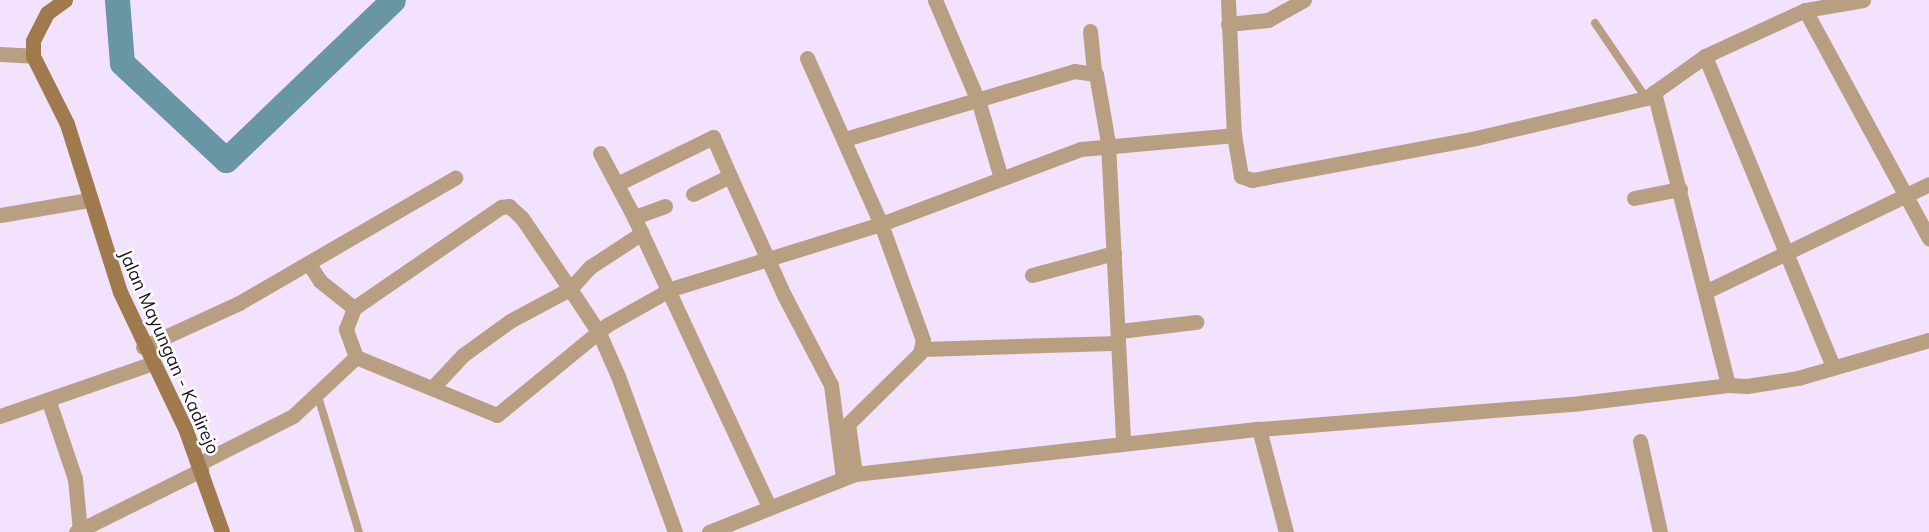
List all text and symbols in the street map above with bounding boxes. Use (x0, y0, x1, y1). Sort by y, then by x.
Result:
street label: Jalan Mayungan - Kadirejo (114, 247, 224, 457)

